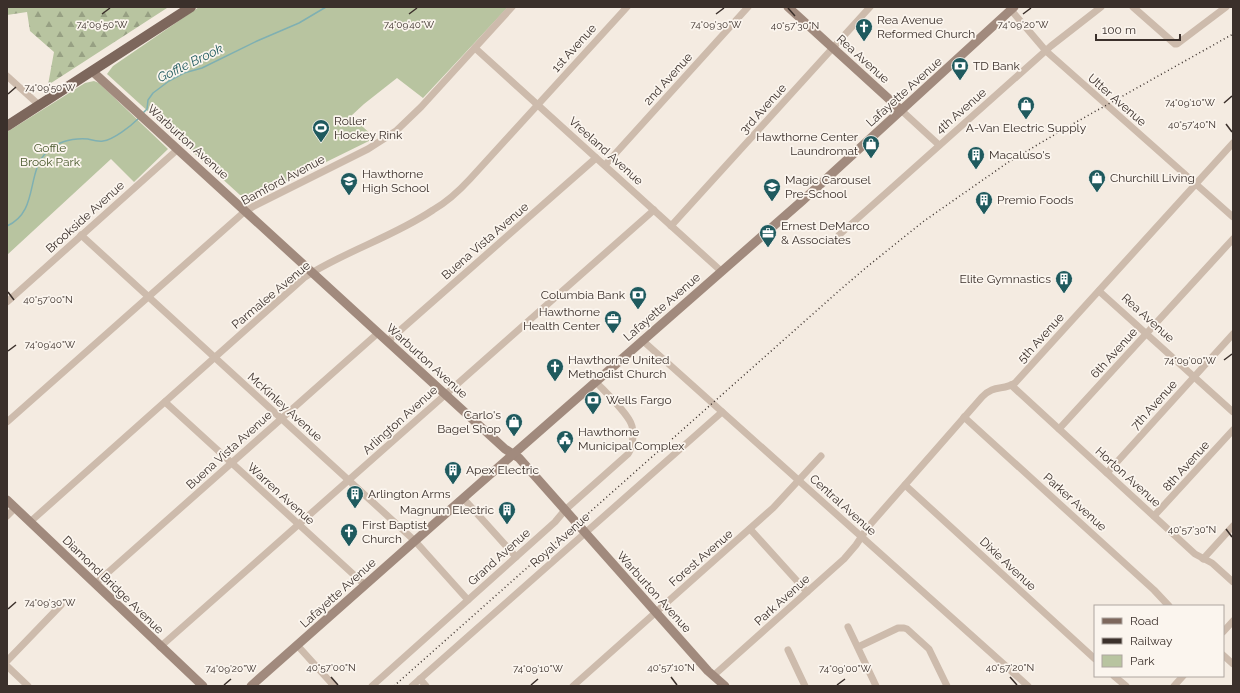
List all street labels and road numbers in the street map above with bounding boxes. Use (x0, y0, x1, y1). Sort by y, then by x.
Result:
street label: 1st Avenue (549, 21, 599, 75)
street label: Rea Avenue (834, 32, 892, 86)
street label: 2nd Avenue (641, 50, 695, 108)
street label: Lafayette Avenue (863, 54, 945, 130)
street label: Utter Avenue (1085, 71, 1149, 129)
street label: 3rd Avenue (737, 81, 789, 137)
street label: 4th Avenue (933, 85, 989, 137)
street label: Warburton Avenue (145, 102, 231, 182)
street label: Vreeland Avenue (566, 114, 646, 188)
street label: Bamford Avenue (239, 152, 327, 208)
street label: Brookside Avenue (43, 178, 127, 256)
street label: Buena Vista Avenue (439, 200, 531, 282)
street label: Parmalee Avenue (229, 258, 313, 332)
street label: Lafayette Avenue (621, 270, 703, 344)
street label: Rea Avenue (1119, 291, 1177, 345)
street label: 5th Avenue (1015, 310, 1067, 366)
street label: Warburton Avenue (384, 321, 470, 401)
street label: 6th Avenue (1088, 325, 1140, 381)
street label: McKinley Avenue (245, 370, 325, 444)
street label: 7th Avenue (1128, 377, 1180, 433)
street label: Arlington Avenue (360, 383, 440, 457)
street label: Buena Vista Avenue (183, 408, 275, 492)
street label: 8th Avenue (1160, 438, 1212, 494)
street label: Horton Avenue (1092, 444, 1164, 510)
street label: Warren Avenue (245, 460, 317, 528)
street label: Parker Avenue (1041, 470, 1109, 534)
street label: Central Avenue (807, 471, 879, 539)
street label: Royal Avenue (527, 510, 593, 570)
street label: Grand Avenue (465, 526, 533, 588)
street label: Forest Avenue (666, 527, 736, 589)
street label: Diamond Bridge Avenue (60, 533, 166, 637)
street label: Dixie Avenue (977, 534, 1039, 594)
street label: Warburton Avenue (614, 549, 694, 635)
street label: Lafayette Avenue (297, 555, 379, 631)
street label: Park Avenue (752, 572, 812, 628)

